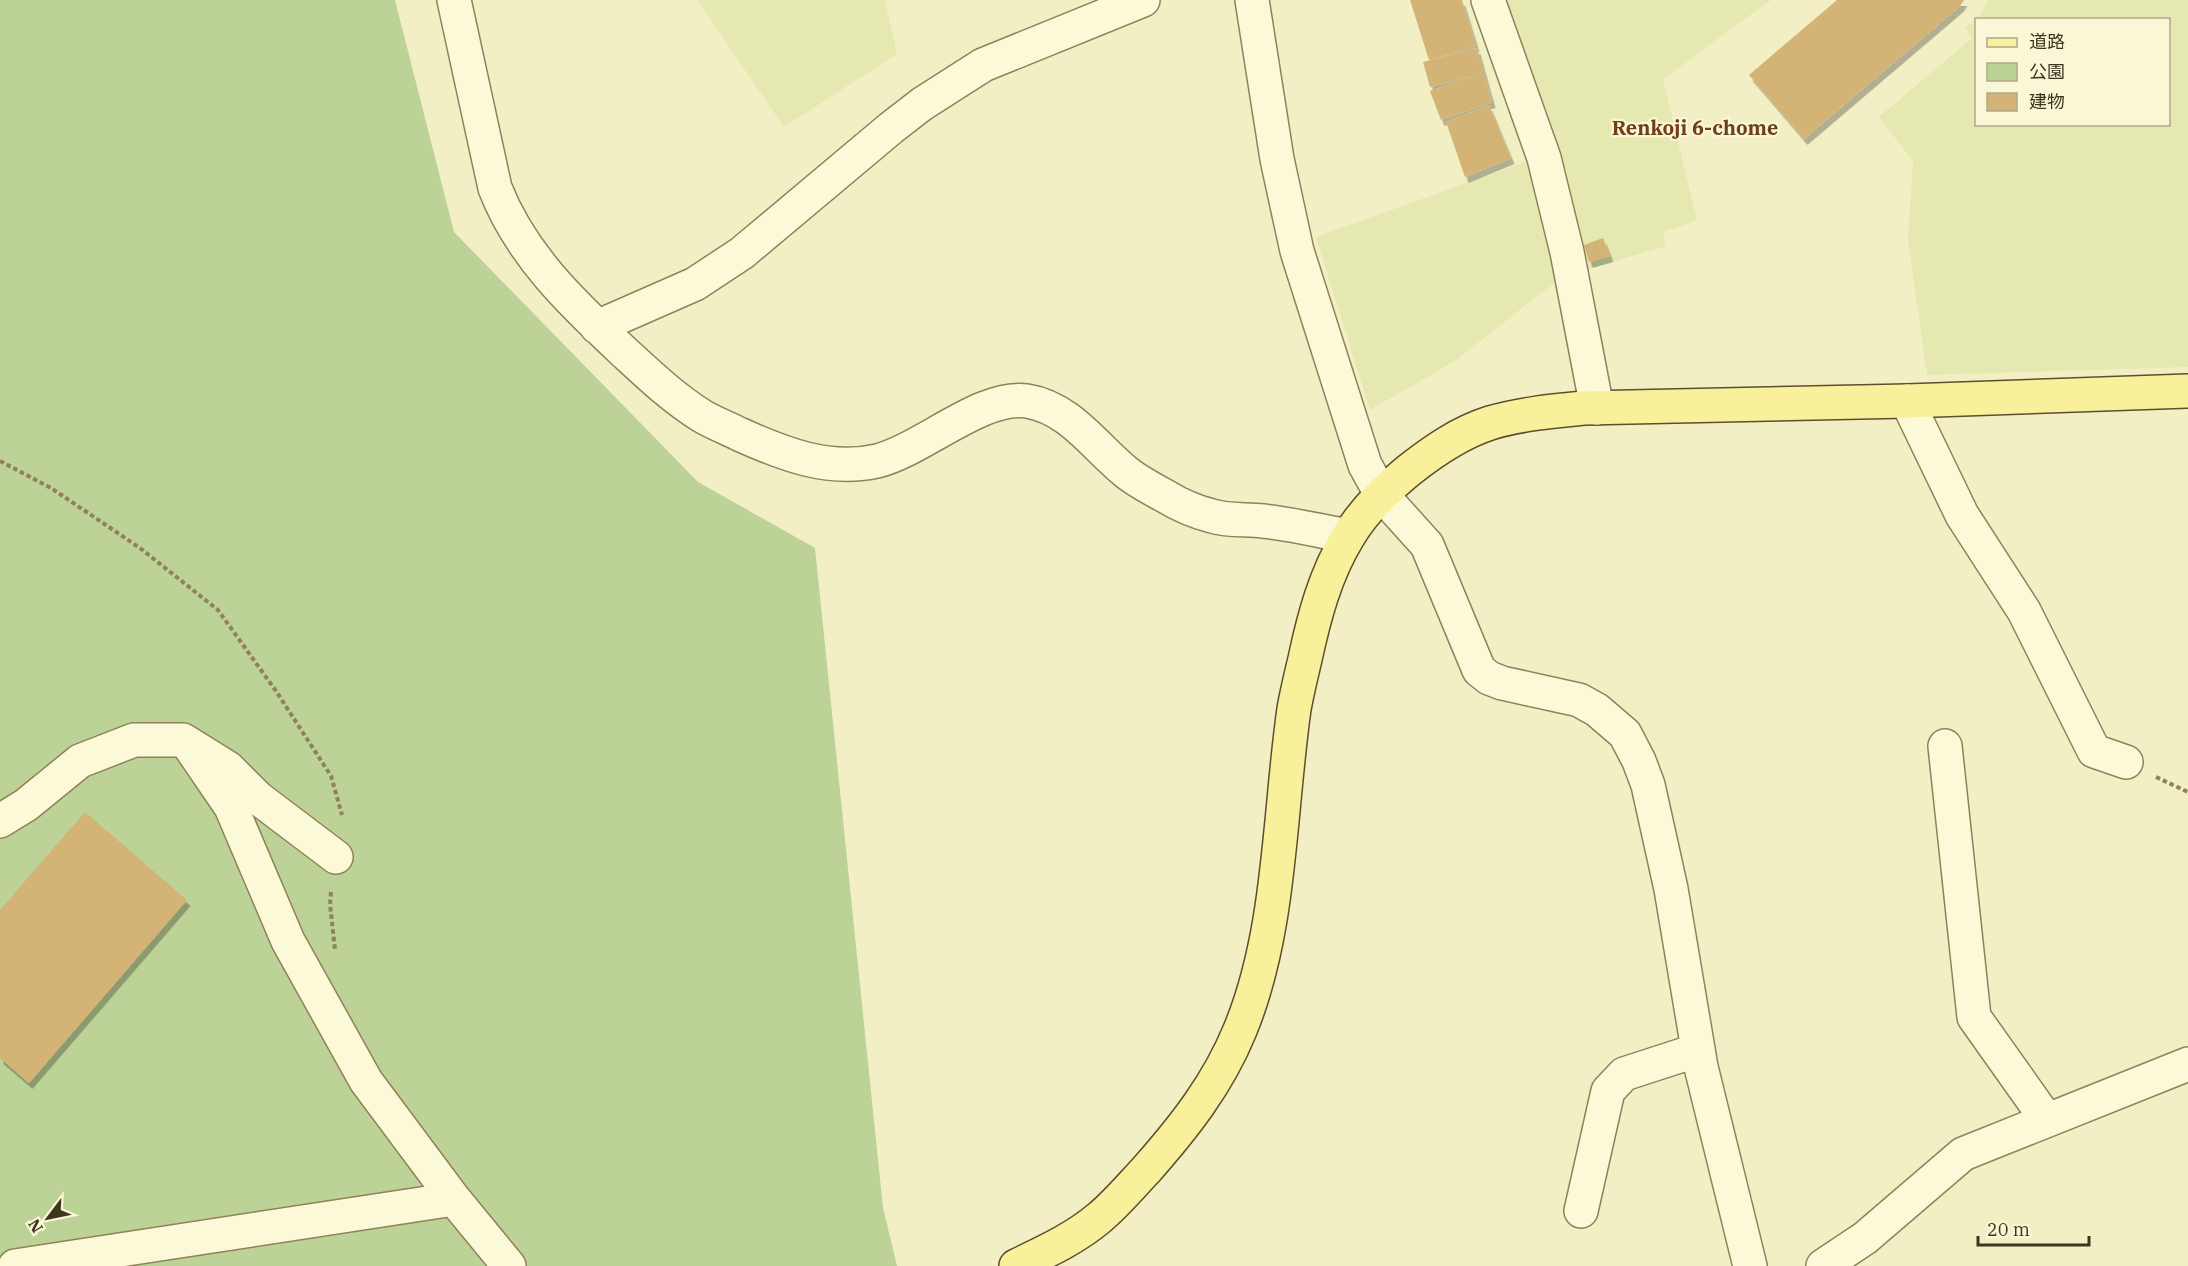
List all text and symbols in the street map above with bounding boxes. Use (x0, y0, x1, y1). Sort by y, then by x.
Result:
legend (1975, 18, 2170, 126)
text: 道路 (2029, 30, 2065, 53)
text: 公園 (2029, 60, 2065, 83)
text: 建物 (2029, 90, 2065, 113)
district label: Renkoji 6-chome (1612, 114, 1778, 141)
north arrow (18, 1188, 78, 1248)
scale bar (1978, 1209, 2089, 1247)
text: N (23, 1215, 47, 1237)
text: 20 m (1987, 1218, 2030, 1241)

